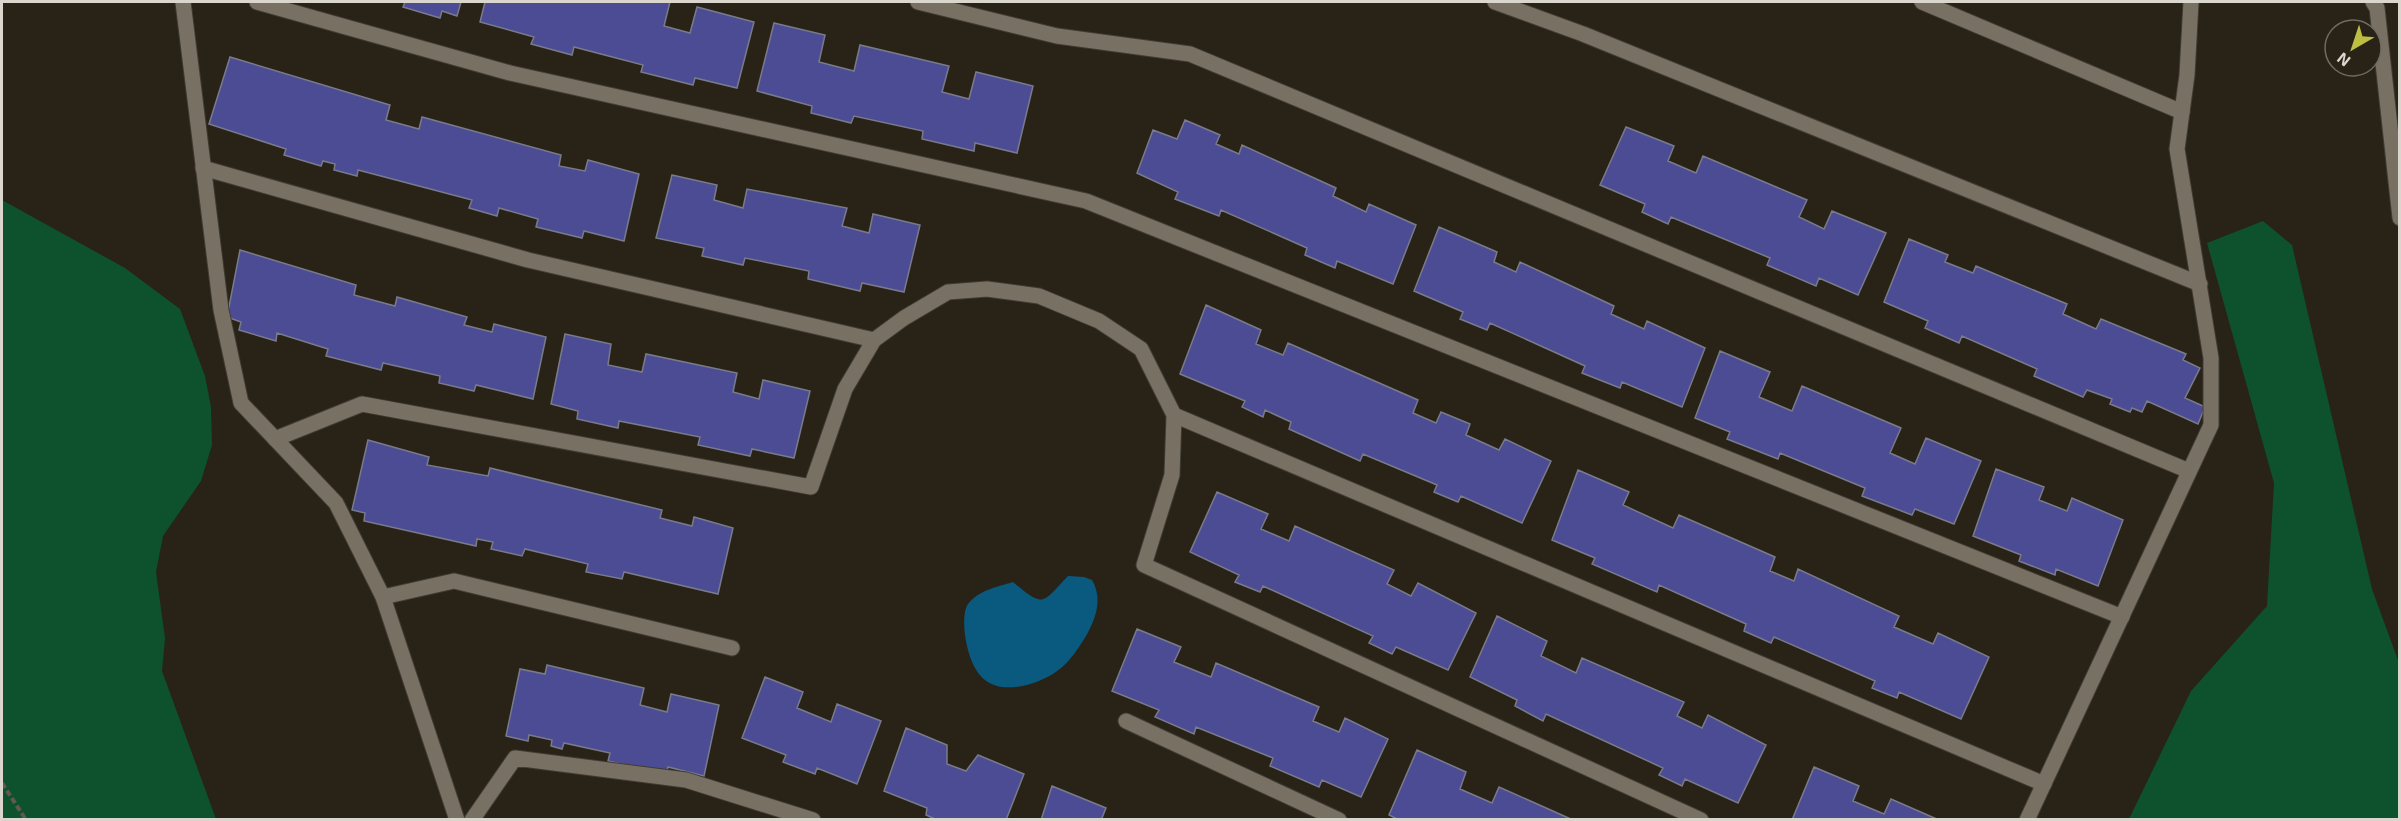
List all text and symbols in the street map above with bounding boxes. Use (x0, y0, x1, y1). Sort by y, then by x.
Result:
north arrow (2323, 18, 2383, 78)
text: N (2333, 49, 2354, 71)

